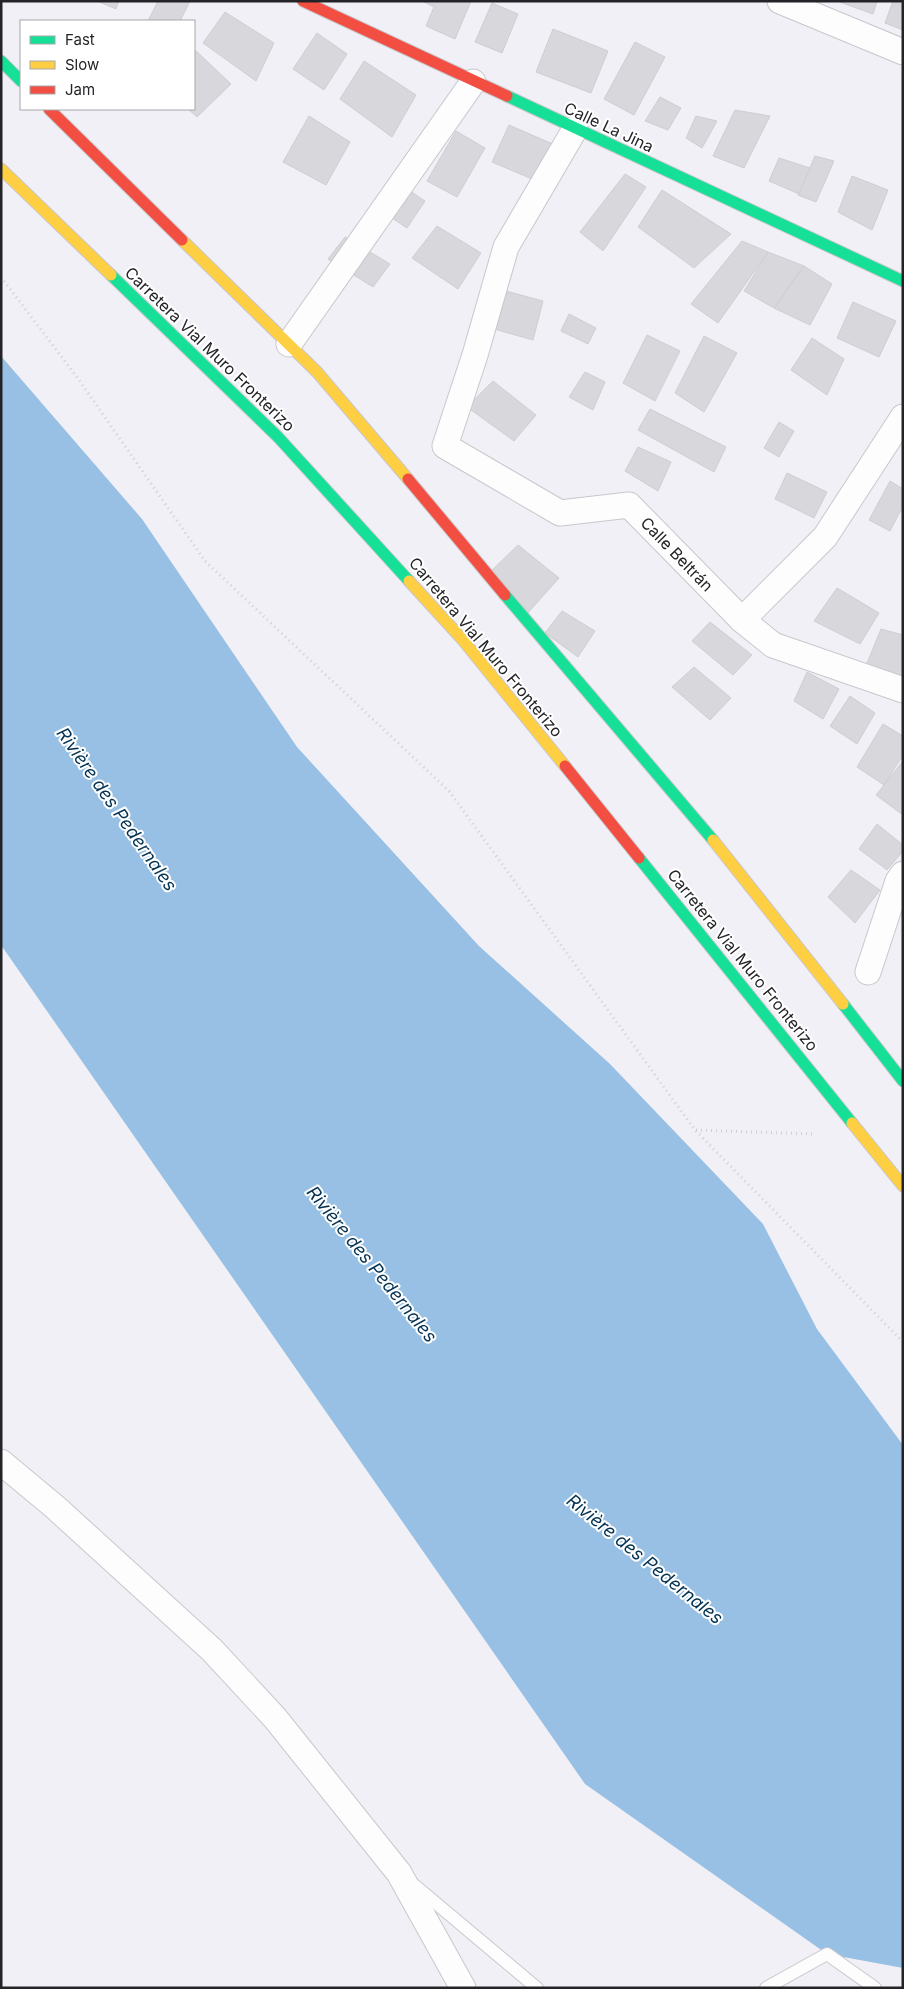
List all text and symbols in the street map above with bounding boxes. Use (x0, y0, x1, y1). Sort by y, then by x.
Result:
legend (20, 20, 195, 110)
text: Fast (65, 30, 95, 49)
text: Slow (65, 55, 99, 74)
text: Jam (65, 80, 95, 99)
street label: Calle La Jina (561, 98, 657, 156)
street label: Carretera Vial Muro Fronterizo (121, 262, 299, 436)
street label: Calle Beltrán (637, 513, 717, 595)
street label: Carretera Vial Muro Fronterizo (405, 553, 567, 741)
water label: Rivière des Pedernales (53, 723, 181, 895)
street label: Carretera Vial Muro Fronterizo (663, 865, 823, 1055)
water label: Rivière des Pedernales (303, 1182, 441, 1346)
water label: Rivière des Pedernales (563, 1490, 727, 1628)

